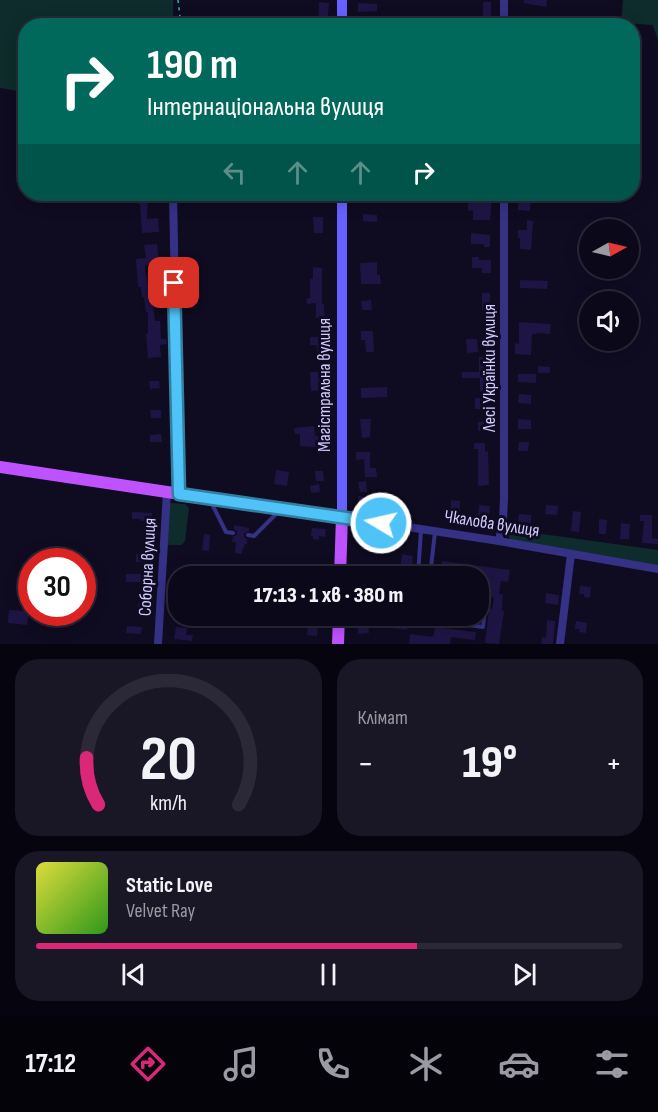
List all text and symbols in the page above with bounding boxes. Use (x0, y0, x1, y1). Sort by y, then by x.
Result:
text: 190 m (147, 40, 238, 91)
icon: right (48, 42, 126, 120)
text: Інтернаціональна вулиця (147, 91, 384, 123)
icon: left (218, 156, 251, 189)
icon: ahead (281, 156, 314, 189)
icon: ahead (344, 156, 377, 189)
icon: right (407, 156, 440, 189)
north arrow (579, 219, 639, 279)
map controls (579, 219, 639, 351)
pin (148, 257, 199, 308)
icon: arrive (157, 266, 190, 299)
button: sound (579, 291, 639, 351)
street label: Лесі Українки вулиця (479, 304, 500, 433)
street label: Магістральна вулиця (314, 318, 335, 452)
position arrow (349, 491, 413, 555)
street label: Чкалова вулиця (443, 506, 541, 541)
street label: Соборна вулиця (134, 517, 161, 617)
speed limit sign: 30 (18, 548, 96, 626)
text: 17:13 · 1 хв · 380 m (254, 582, 403, 609)
text: Клімат (358, 706, 408, 730)
text: 20 (140, 723, 197, 798)
text: 19° (462, 736, 517, 791)
text: − (358, 744, 374, 784)
text: + (606, 744, 622, 784)
text: km/h (150, 791, 187, 816)
text: Static Love (126, 872, 213, 899)
text: Velvet Ray (126, 899, 195, 923)
icon: previous (117, 958, 150, 991)
icon: pause (312, 958, 345, 991)
icon: next (508, 958, 541, 991)
icon: directions (127, 1043, 169, 1085)
icon: music (220, 1043, 262, 1085)
icon: phone (312, 1043, 354, 1085)
icon: climate (405, 1043, 447, 1085)
icon: car (498, 1043, 540, 1085)
icon: filters (591, 1043, 633, 1085)
text: 17:12 (25, 1048, 76, 1080)

